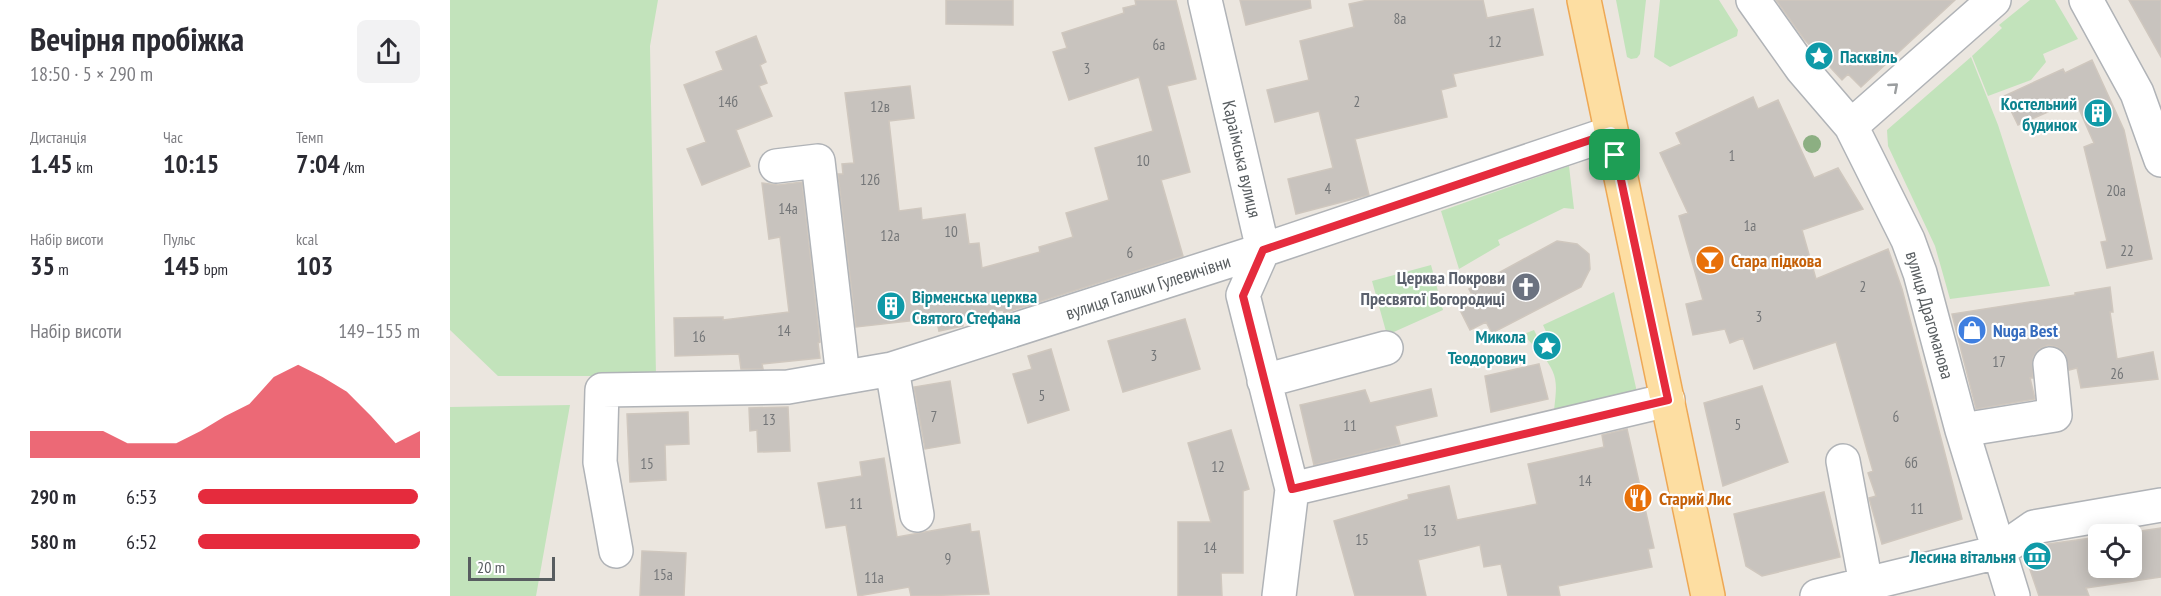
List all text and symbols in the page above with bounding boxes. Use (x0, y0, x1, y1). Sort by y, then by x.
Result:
house number: 8а (1394, 9, 1406, 28)
text: Вечірня пробіжка (30, 17, 244, 60)
button: share (357, 20, 420, 83)
house number: 12 (1488, 32, 1502, 51)
house number: 6а (1153, 35, 1165, 54)
place icon: Пасквіль (1803, 40, 1835, 72)
place label: Пасквіль (1840, 45, 1898, 68)
house number: 3 (1084, 59, 1090, 78)
text: 18:50 · 5 × 290 m (30, 61, 153, 87)
one-way arrow (1887, 83, 1898, 94)
house number: 14б (718, 92, 738, 111)
house number: 2 (1354, 92, 1360, 111)
place label: Костельний будинок (2001, 92, 2078, 136)
house number: 12в (870, 97, 890, 116)
building icon: Костельний будинок (2082, 97, 2114, 129)
street label: Караїмська вулиця (1217, 98, 1267, 220)
text: Дистанція (30, 127, 86, 147)
text: Час (163, 127, 183, 147)
text: Темп (296, 127, 323, 147)
pin (1589, 129, 1640, 180)
icon: arrive (1598, 138, 1631, 171)
house number: 1 (1729, 146, 1735, 165)
text: 1.45 (30, 147, 73, 180)
text: 10:15 (163, 147, 219, 180)
text: 7:04 (296, 147, 340, 180)
house number: 10 (1136, 151, 1150, 170)
text: km (73, 157, 93, 177)
text: /km (340, 157, 365, 177)
house number: 12б (860, 170, 880, 189)
house number: 4 (1325, 179, 1332, 198)
house number: 20а (2106, 181, 2126, 200)
house number: 14а (778, 199, 798, 218)
house number: 1а (1744, 216, 1756, 235)
house number: 10 (944, 222, 958, 241)
house number: 12а (880, 226, 900, 245)
text: Набір висоти (30, 229, 103, 249)
text: Пульс (163, 229, 195, 249)
text: kcal (296, 229, 318, 249)
house number: 22 (2120, 241, 2134, 260)
house number: 6 (1127, 243, 1134, 262)
bar icon: Стара підкова (1694, 244, 1726, 276)
text: 35 (30, 249, 55, 282)
text: 145 (163, 249, 200, 282)
text: 103 (296, 249, 333, 282)
place label: Стара підкова (1731, 249, 1822, 272)
street label: вулиця Драгоманова (1901, 249, 1959, 381)
street label: вулиця Галшки Гулевичівни (1063, 250, 1233, 324)
text: m (55, 259, 69, 279)
text: bpm (200, 259, 228, 279)
place label: Церква Покрови Пресвятої Богородиці (1360, 266, 1505, 310)
church icon: Церква Покрови Пресвятої Богородиці (1510, 271, 1542, 303)
house number: 2 (1860, 277, 1866, 296)
place label: Вірменська церква Святого Стефана (912, 285, 1037, 329)
building icon: Вірменська церква Святого Стефана (875, 290, 907, 322)
house number: 3 (1756, 307, 1762, 326)
shop icon: Nuga Best (1956, 314, 1988, 346)
text: Набір висоти (30, 318, 122, 344)
text: 149–155 m (338, 318, 420, 344)
place label: Nuga Best (1993, 319, 2059, 342)
house number: 14 (777, 321, 791, 340)
place label: Микола Теодорович (1448, 325, 1526, 369)
house number: 16 (692, 327, 706, 346)
place icon: Микола Теодорович (1531, 330, 1563, 362)
house number: 3 (1151, 346, 1157, 365)
house number: 17 (1992, 352, 2006, 371)
house number: 26 (2110, 364, 2124, 383)
house number: 5 (1039, 386, 1045, 405)
house number: 7 (931, 407, 937, 426)
house number: 6 (1893, 407, 1900, 426)
house number: 13 (762, 410, 776, 429)
house number: 5 (1735, 415, 1741, 434)
house number: 11 (1343, 416, 1357, 435)
house number: 6б (1904, 453, 1918, 472)
house number: 15 (640, 454, 654, 473)
house number: 12 (1211, 457, 1225, 476)
house number: 14 (1578, 471, 1592, 490)
restaurant icon: Старий Лис (1622, 482, 1654, 514)
text: 290 m (30, 484, 76, 510)
text: 6:53 (126, 484, 157, 510)
place label: Старий Лис (1659, 487, 1732, 510)
house number: 11 (849, 494, 863, 513)
house number: 11 (1910, 499, 1924, 518)
house number: 13 (1423, 521, 1437, 540)
map controls (2088, 524, 2142, 578)
button: locate (2088, 524, 2142, 578)
text: 580 m (30, 529, 76, 555)
text: 6:52 (126, 529, 157, 555)
house number: 15 (1355, 530, 1369, 549)
house number: 14 (1203, 538, 1217, 557)
museum icon: Лесина вітальня (2021, 540, 2053, 572)
place label: Лесина вітальня (1908, 545, 2016, 568)
house number: 9 (945, 549, 951, 568)
scale bar (468, 554, 555, 582)
text: 20 m (477, 557, 505, 577)
house number: 15а (653, 565, 673, 584)
house number: 11а (864, 568, 884, 587)

